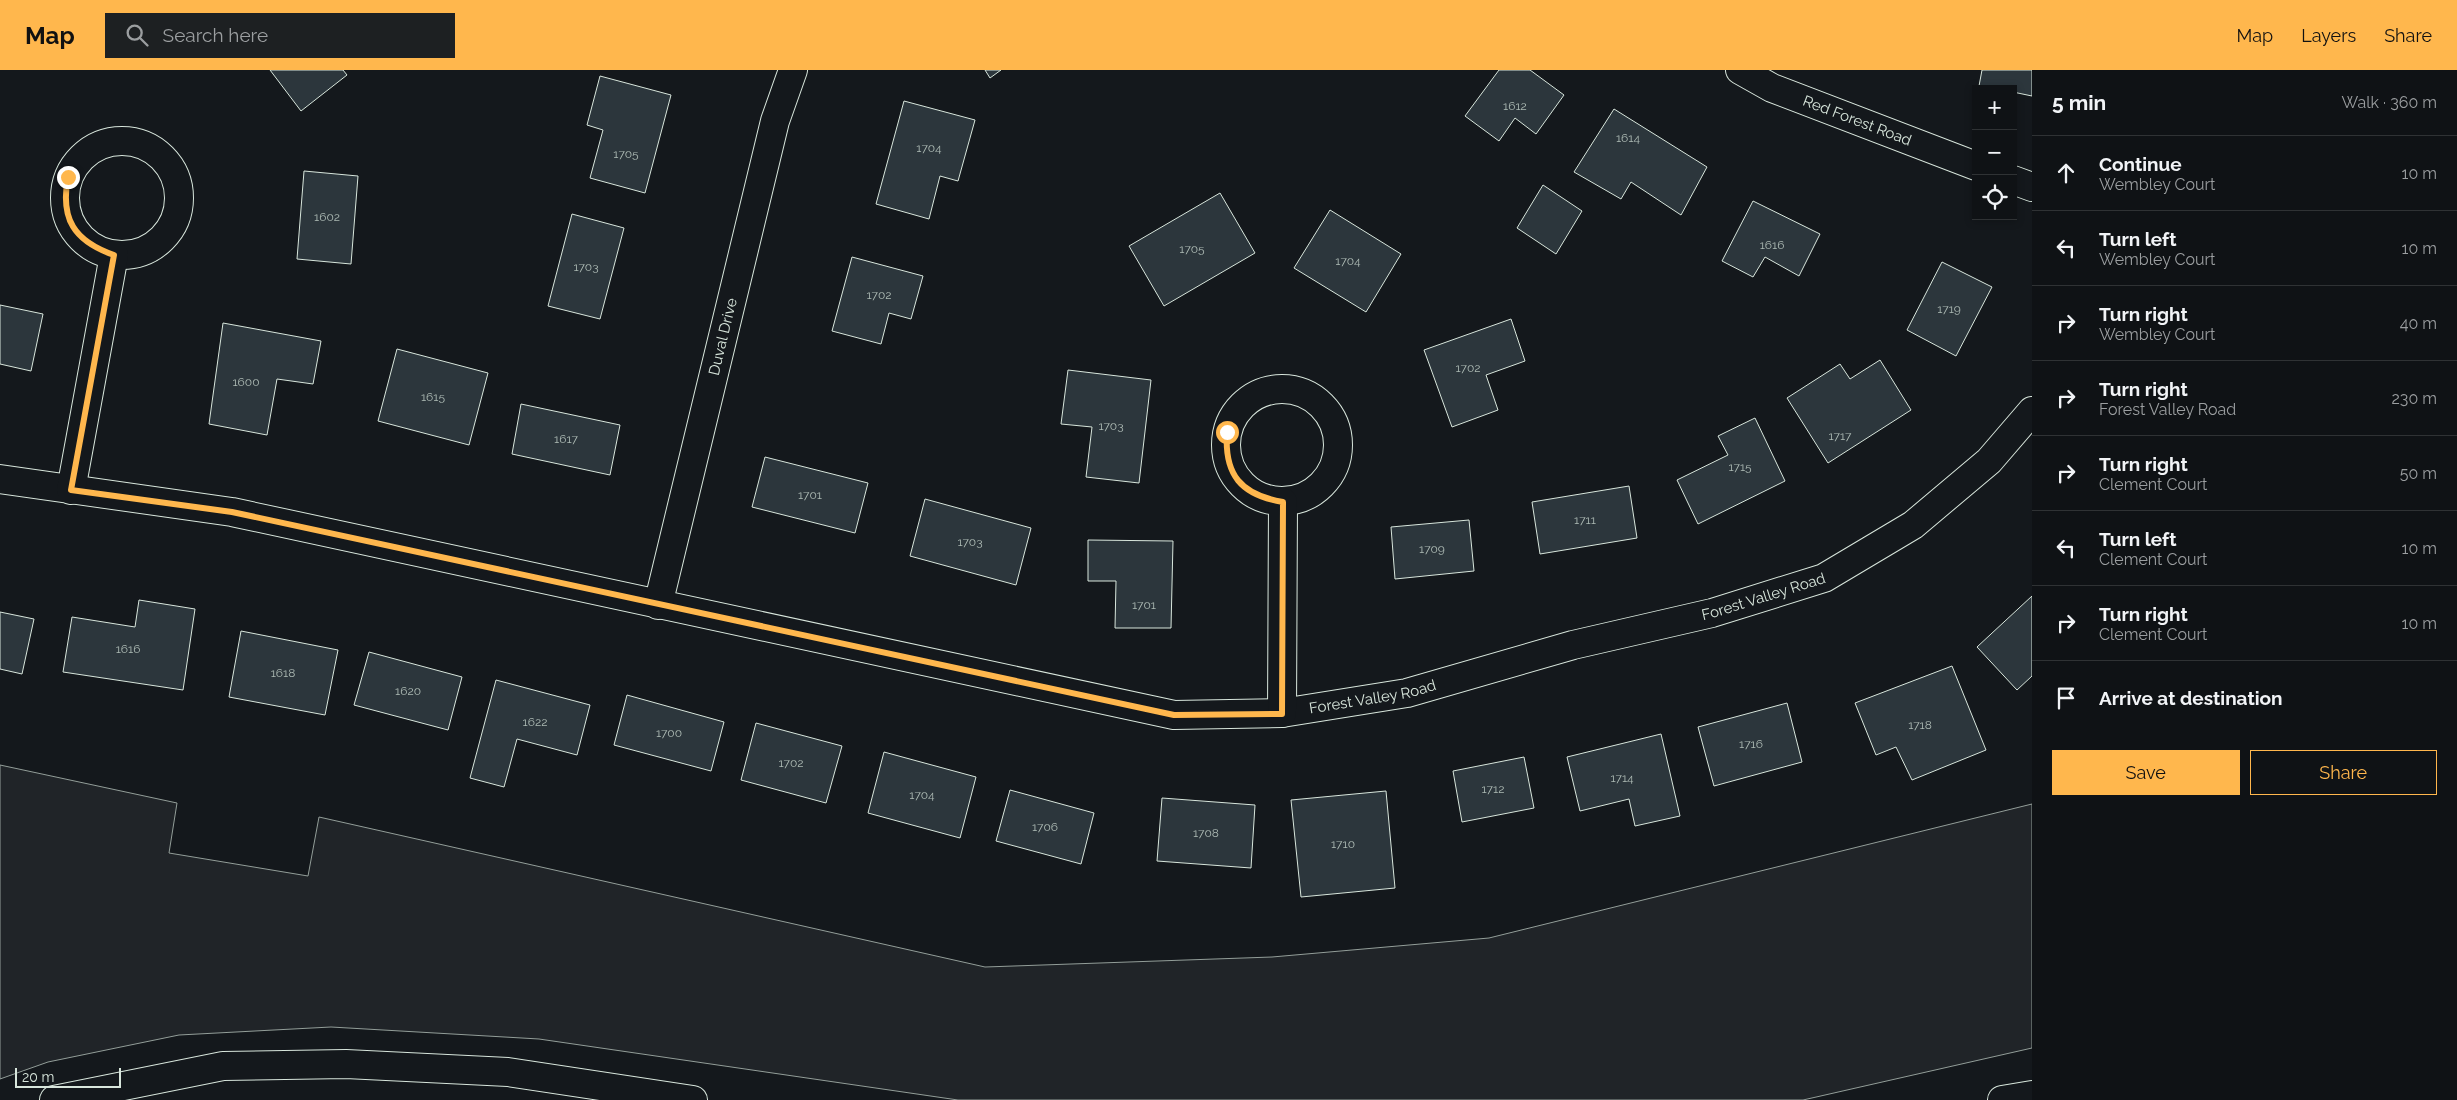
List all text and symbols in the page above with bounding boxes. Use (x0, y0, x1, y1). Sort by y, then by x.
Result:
search box (105, 13, 455, 58)
text: Map (25, 21, 75, 50)
icon: search (123, 21, 151, 49)
text: Search here (163, 24, 268, 46)
text: Map (2237, 25, 2273, 46)
text: Layers (2301, 25, 2356, 46)
text: Share (2384, 25, 2432, 46)
map controls (1972, 85, 2017, 220)
button: + (1972, 85, 2017, 130)
text: 5 min (2052, 90, 2106, 115)
street label: Red Forest Road (1800, 92, 1914, 150)
text: Walk · 360 m (2342, 93, 2437, 112)
house number: 1612 (1503, 99, 1527, 113)
button: − (1972, 130, 2017, 175)
house number: 1614 (1616, 131, 1640, 145)
house number: 1704 (916, 141, 942, 155)
house number: 1705 (613, 147, 639, 161)
text: Continue (2099, 153, 2182, 175)
icon: ahead (2052, 159, 2080, 187)
text: 10 m (2402, 164, 2437, 183)
route end (57, 166, 80, 189)
button: locate (1972, 175, 2017, 220)
text: Wembley Court (2099, 175, 2215, 194)
house number: 1602 (314, 210, 340, 224)
text: Turn left (2099, 228, 2176, 250)
icon: left (2052, 234, 2080, 262)
house number: 1616 (1760, 238, 1784, 252)
text: 10 m (2402, 239, 2437, 258)
house number: 1705 (1179, 242, 1205, 256)
text: Wembley Court (2099, 250, 2215, 269)
house number: 1704 (1335, 254, 1361, 268)
house number: 1703 (573, 260, 599, 274)
house number: 1702 (866, 288, 892, 302)
street label: Duval Drive (705, 296, 741, 377)
house number: 1719 (1937, 302, 1961, 316)
text: Turn right (2099, 303, 2188, 325)
icon: right (2052, 309, 2080, 337)
text: 40 m (2400, 314, 2437, 333)
text: Wembley Court (2099, 325, 2215, 344)
house number: 1702 (1455, 361, 1481, 375)
house number: 1600 (232, 375, 260, 389)
text: Turn right (2099, 378, 2188, 400)
icon: right (2052, 384, 2080, 412)
text: 230 m (2392, 389, 2437, 408)
house number: 1615 (421, 390, 445, 404)
text: Forest Valley Road (2099, 400, 2236, 419)
house number: 1703 (1098, 419, 1124, 433)
route start (1216, 421, 1239, 444)
house number: 1717 (1829, 429, 1852, 443)
house number: 1617 (554, 432, 579, 446)
text: Turn right (2099, 453, 2188, 475)
icon: right (2052, 459, 2080, 487)
house number: 1715 (1728, 460, 1752, 474)
text: 50 m (2400, 464, 2437, 483)
text: Clement Court (2099, 475, 2207, 494)
house number: 1701 (798, 488, 822, 502)
house number: 1711 (1574, 513, 1596, 527)
text: Turn left (2099, 528, 2176, 550)
icon: left (2052, 534, 2080, 562)
house number: 1703 (957, 535, 983, 549)
text: 10 m (2402, 539, 2437, 558)
house number: 1709 (1419, 542, 1445, 556)
text: Clement Court (2099, 550, 2207, 569)
street label: Forest Valley Road (1700, 569, 1828, 624)
house number: 1701 (1132, 598, 1156, 612)
text: Turn right (2099, 603, 2188, 625)
icon: right (2052, 609, 2080, 637)
text: 10 m (2402, 614, 2437, 633)
text: Clement Court (2099, 625, 2207, 644)
house number: 1616 (116, 642, 140, 656)
house number: 1618 (271, 666, 295, 680)
street label: Forest Valley Road (1308, 676, 1438, 718)
house number: 1620 (395, 684, 421, 698)
icon: arrive (2052, 684, 2080, 712)
text: Arrive at destination (2099, 687, 2283, 709)
house number: 1622 (523, 715, 547, 729)
house number: 1718 (1908, 718, 1932, 732)
house number: 1700 (656, 726, 682, 740)
house number: 1716 (1739, 737, 1763, 751)
button: Save (2052, 750, 2240, 795)
button: Share (2250, 750, 2437, 795)
house number: 1702 (778, 756, 804, 770)
house number: 1714 (1610, 771, 1634, 785)
house number: 1712 (1482, 782, 1504, 796)
house number: 1704 (909, 788, 935, 802)
house number: 1706 (1032, 820, 1058, 834)
house number: 1708 (1193, 826, 1219, 840)
house number: 1710 (1331, 837, 1355, 851)
scale bar (15, 1065, 121, 1088)
text: 20 m (22, 1069, 54, 1085)

